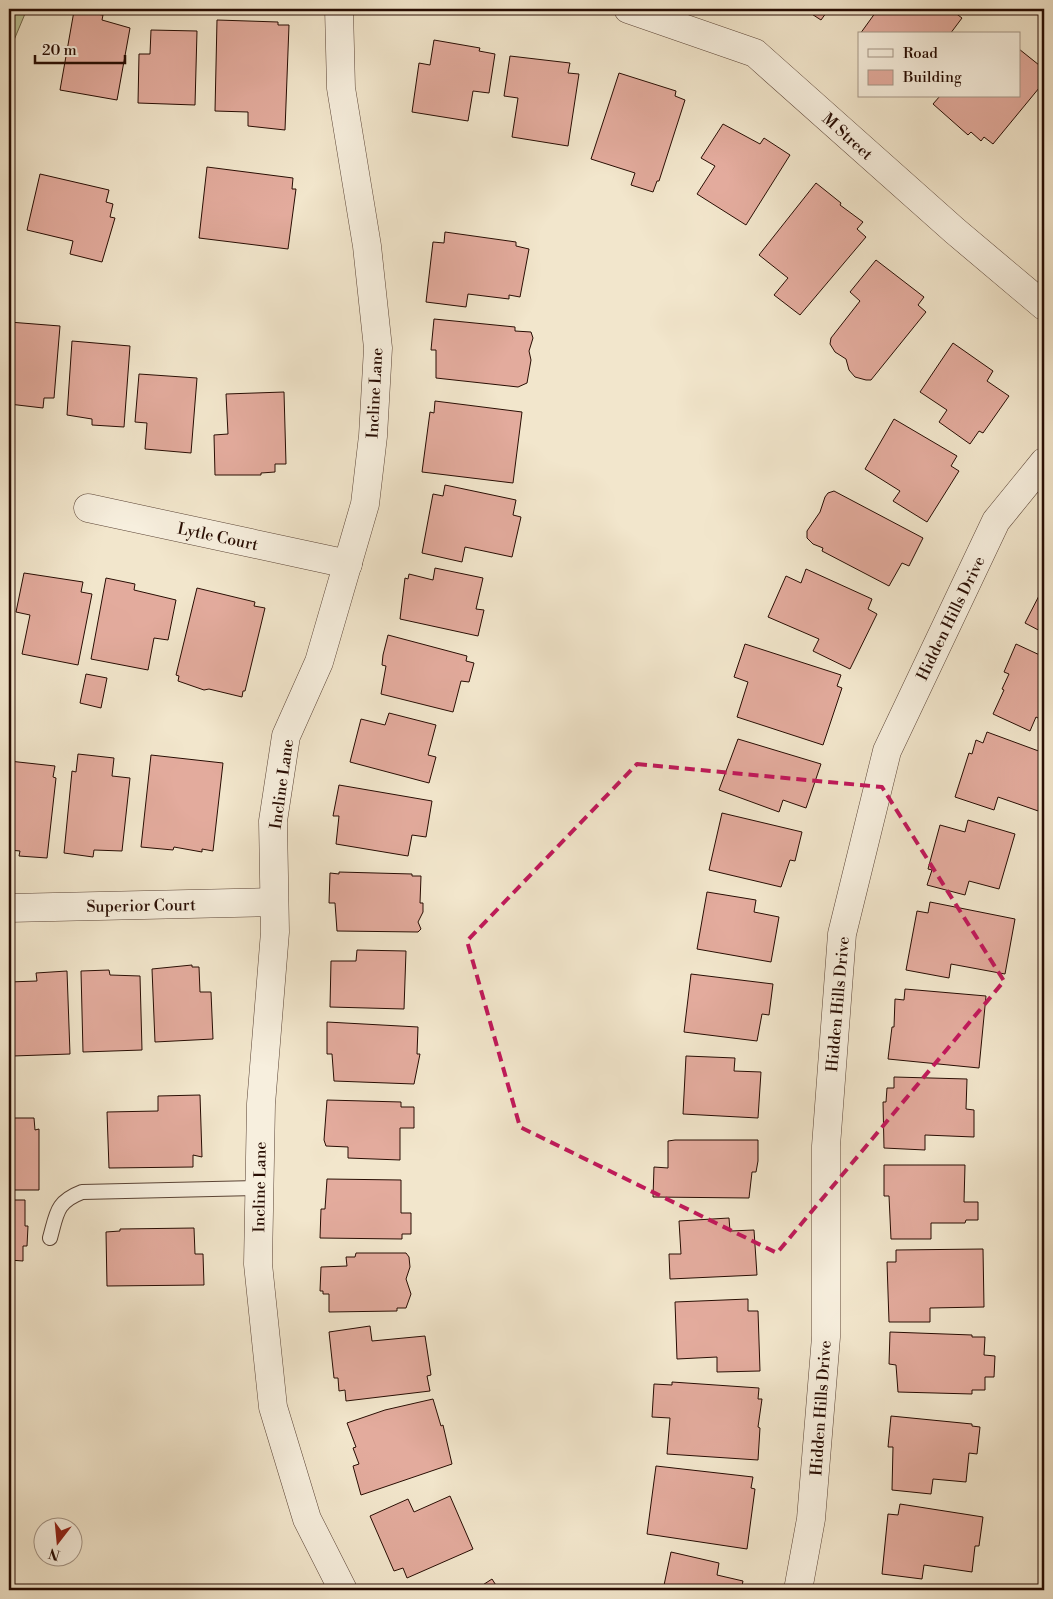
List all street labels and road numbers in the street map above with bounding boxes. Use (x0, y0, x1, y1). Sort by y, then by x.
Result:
street label: M Street (818, 109, 877, 165)
street label: Incline Lane (363, 347, 387, 439)
street label: Lytle Court (176, 519, 260, 555)
street label: Hidden Hills Drive (912, 553, 990, 684)
street label: Incline Lane (266, 738, 298, 830)
street label: Superior Court (86, 895, 196, 917)
street label: Hidden Hills Drive (822, 936, 854, 1073)
street label: Incline Lane (249, 1141, 271, 1233)
street label: Hidden Hills Drive (806, 1340, 836, 1477)

